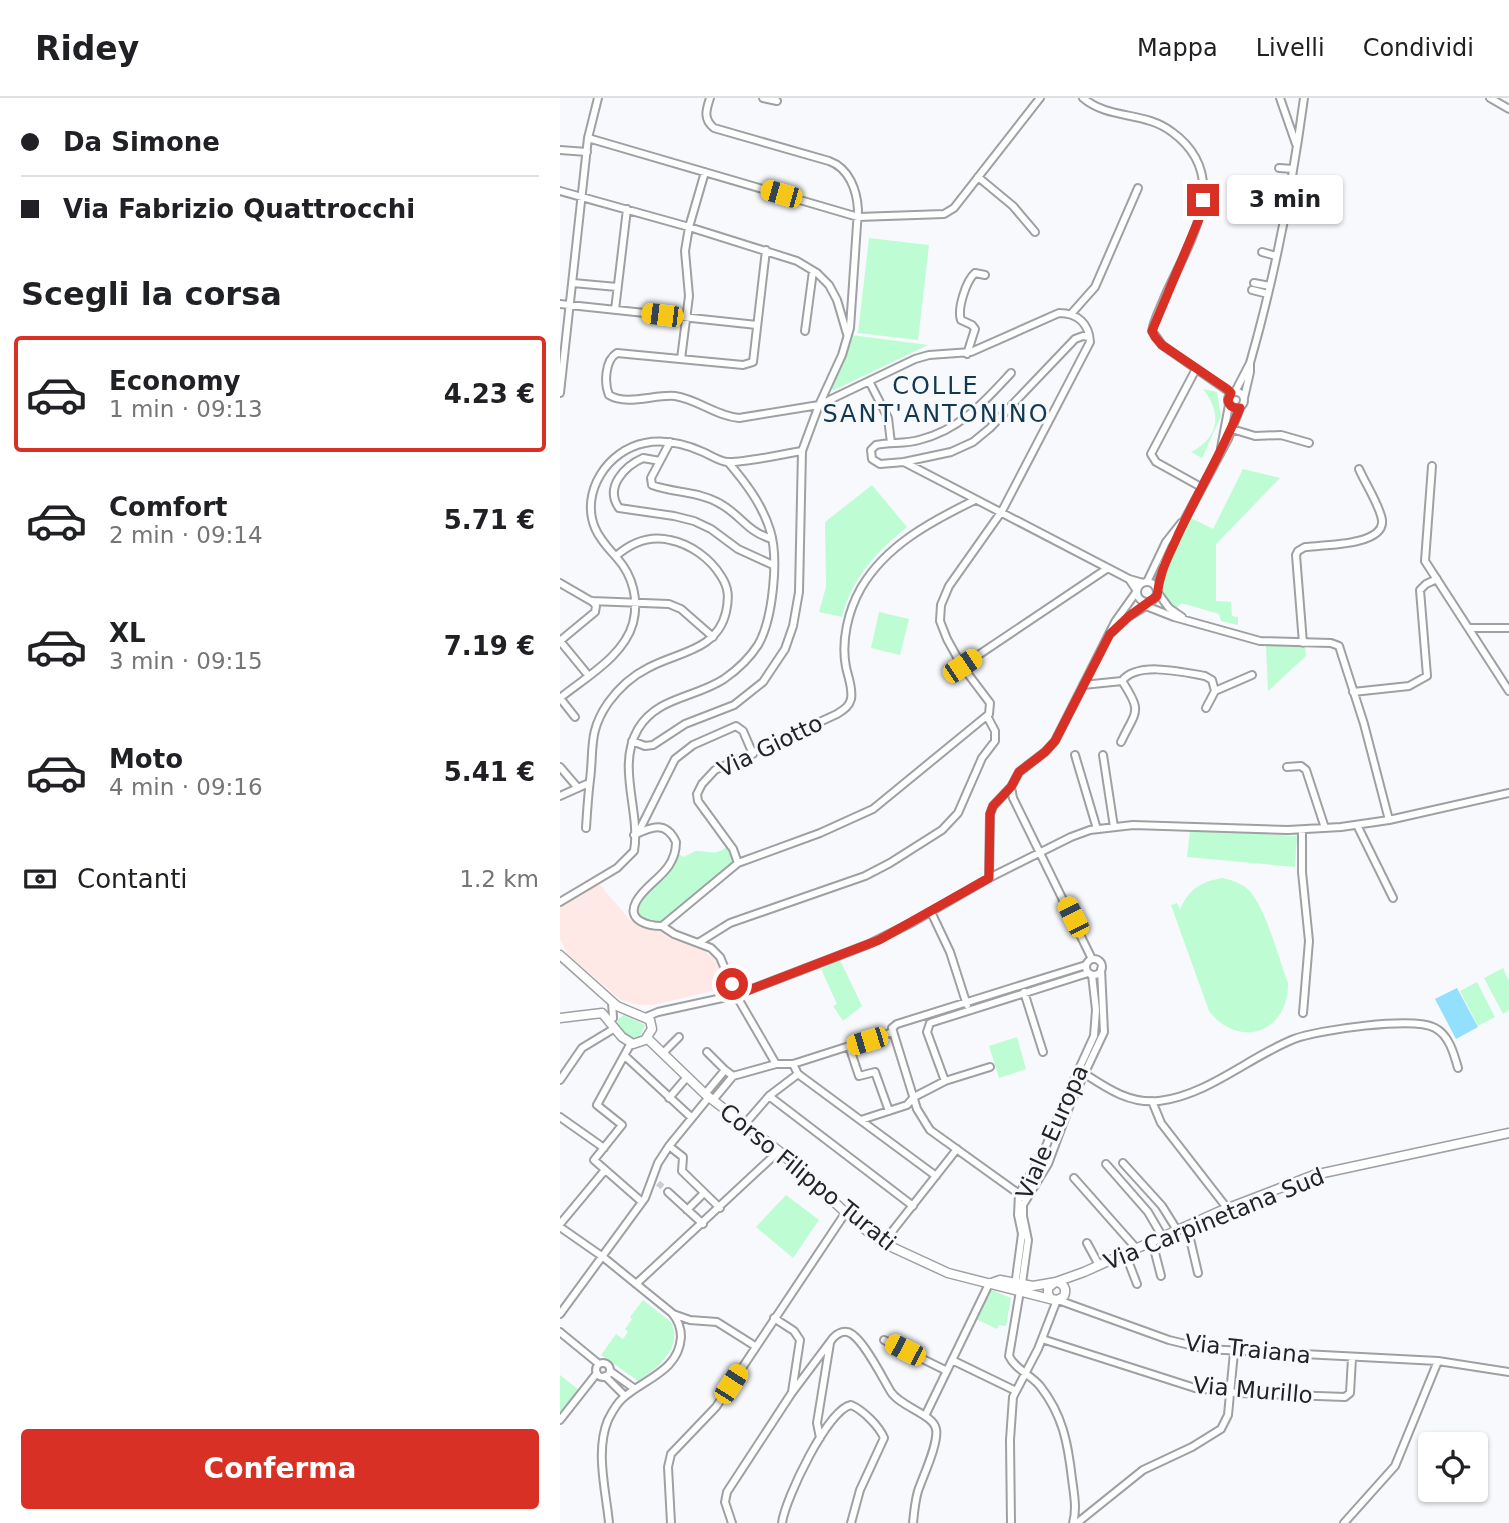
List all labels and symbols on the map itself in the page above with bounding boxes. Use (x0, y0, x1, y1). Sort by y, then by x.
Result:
callout: 3 min (1228, 176, 1343, 224)
car (758, 178, 805, 210)
route end (1187, 184, 1219, 216)
car (640, 302, 685, 328)
district label: COLLE SANT'ANTONINO (822, 372, 1050, 428)
car (939, 646, 986, 686)
street label: Via Giotto (713, 709, 827, 783)
car (1055, 894, 1092, 940)
route start (716, 968, 748, 1000)
car (844, 1025, 891, 1057)
street label: Viale Europa (1011, 1061, 1093, 1203)
street label: Corso Filippo Turati (715, 1098, 901, 1256)
street label: Via Carpinetana Sud (1100, 1163, 1328, 1275)
street label: Via Traiana (1184, 1329, 1312, 1369)
car (882, 1331, 929, 1369)
car (711, 1361, 752, 1407)
street label: Via Murillo (1192, 1372, 1314, 1408)

